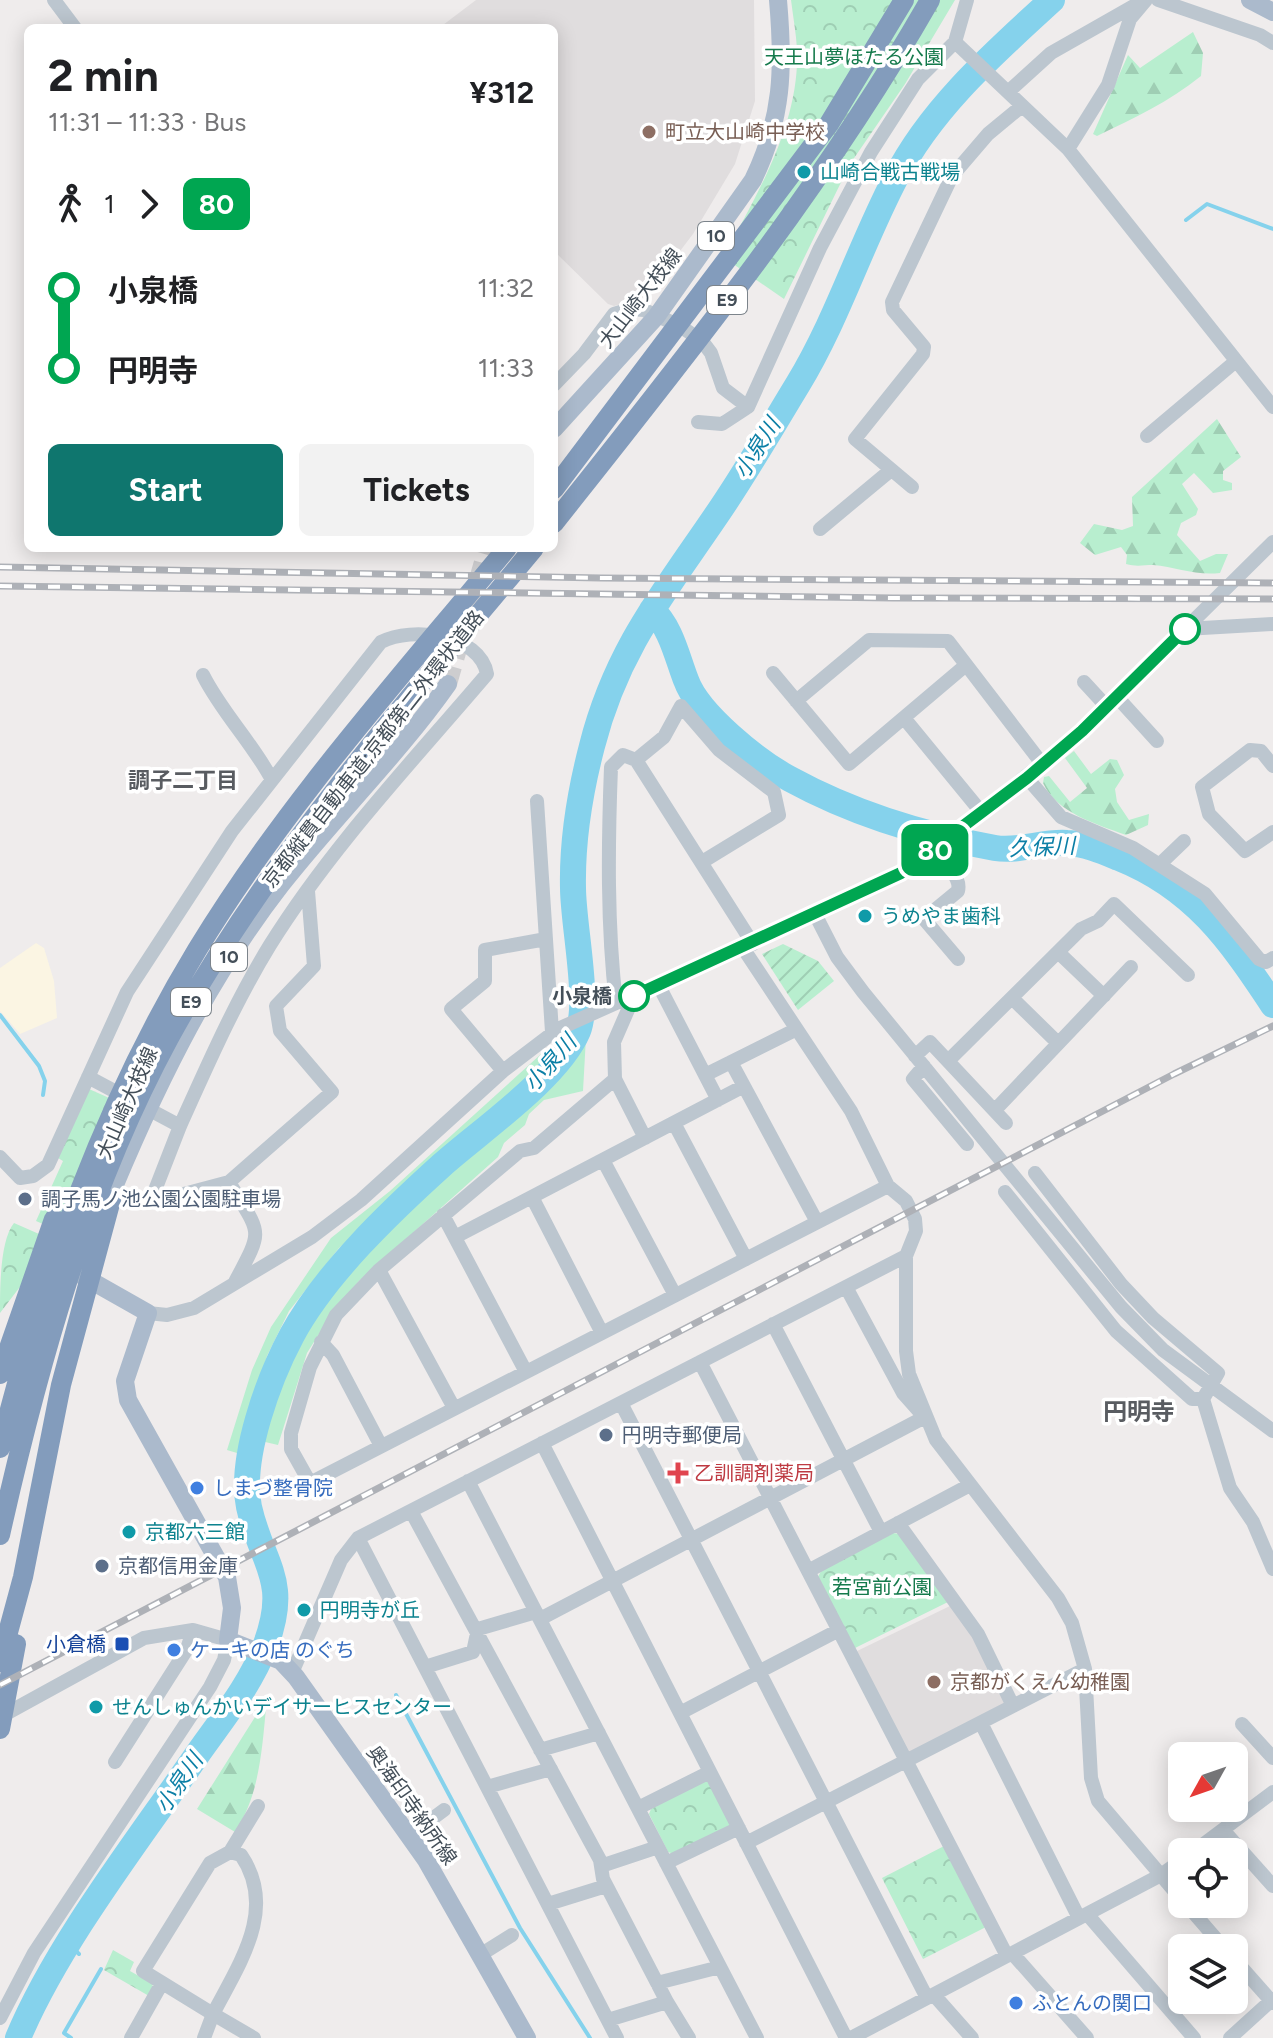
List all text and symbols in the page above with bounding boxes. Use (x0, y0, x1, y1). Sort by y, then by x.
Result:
park label: 天王山夢ほたる公園 (764, 45, 944, 69)
text: 2 min (48, 49, 159, 102)
text: ¥312 (469, 74, 534, 111)
text: 11:31 – 11:33 · Bus (48, 106, 246, 138)
place label: 町立大山崎中学校 (665, 120, 825, 144)
marker: 町立大山崎中学校 (640, 123, 658, 141)
place label: 山崎合戦古戦場 (820, 160, 960, 184)
marker: 山崎合戦古戦場 (795, 163, 813, 181)
icon: walk (48, 182, 92, 226)
icon: forward (127, 182, 171, 226)
text: 80 (199, 187, 234, 221)
text: 1 (104, 188, 115, 220)
road number: 10 (698, 222, 734, 250)
street label: 大山崎大枝線 (594, 243, 686, 353)
text: 小泉橋 (108, 272, 198, 309)
text: 11:32 (477, 272, 534, 304)
road number: E9 (707, 286, 747, 314)
text: 円明寺 (108, 352, 198, 389)
text: 11:33 (478, 352, 534, 384)
water label: 小泉川 (728, 411, 787, 483)
button: Start (48, 444, 283, 536)
button: Tickets (299, 444, 534, 536)
street label: 京都縦貫自動車道;京都第二外環状道路 (257, 606, 489, 892)
unlabelled marker (1170, 614, 1200, 644)
district label: 調子二丁目 (128, 767, 238, 794)
line badge: 80 (899, 824, 971, 876)
water label: 久保川 (1009, 832, 1077, 862)
text: 80 (917, 833, 953, 867)
place label: うめやま歯科 (881, 904, 1001, 928)
marker: うめやま歯科 (856, 907, 874, 925)
road number: 10 (211, 943, 247, 971)
marker: 小泉橋 (619, 981, 649, 1011)
place label: 小泉橋 (552, 984, 612, 1008)
road number: E9 (171, 988, 211, 1016)
water label: 小泉川 (518, 1028, 583, 1097)
street label: 大山崎大枝線 (92, 1043, 162, 1163)
place label: 調子馬ノ池公園公園駐車場 (41, 1187, 281, 1211)
marker: 調子馬ノ池公園公園駐車場 (16, 1190, 34, 1208)
district label: 円明寺 (1103, 1397, 1175, 1426)
place label: 円明寺郵便局 (622, 1423, 742, 1447)
marker: 円明寺郵便局 (597, 1426, 615, 1444)
place label: 乙訓調剤薬局 (694, 1461, 814, 1485)
marker: 乙訓調剤薬局 (669, 1464, 687, 1482)
place label: しまづ整骨院 (213, 1476, 333, 1500)
marker: しまづ整骨院 (188, 1479, 206, 1497)
place label: 京都六三館 (145, 1520, 245, 1544)
marker: 京都六三館 (120, 1523, 138, 1541)
place label: 京都信用金庫 (118, 1554, 238, 1578)
marker: 京都信用金庫 (93, 1557, 111, 1575)
park label: 若宮前公園 (832, 1575, 932, 1599)
place label: 円明寺が丘 (320, 1598, 420, 1622)
marker: 円明寺が丘 (295, 1601, 313, 1619)
place label: 小倉橋 (46, 1632, 106, 1656)
marker: 小倉橋 (113, 1635, 131, 1653)
place label: ケーキの店 のぐち (190, 1638, 355, 1662)
marker: ケーキの店 のぐち (165, 1641, 183, 1659)
place label: 京都がくえん幼稚園 (950, 1670, 1130, 1694)
marker: 京都がくえん幼稚園 (925, 1673, 943, 1691)
place label: せんしゅんかいデイサーヒスセンター (112, 1695, 452, 1719)
marker: せんしゅんかいデイサーヒスセンター (87, 1698, 105, 1716)
street label: 奥海印寺納所線 (362, 1741, 462, 1869)
north arrow (1168, 1742, 1248, 1822)
map controls (1168, 1742, 1248, 2014)
water label: 小泉川 (149, 1746, 210, 1818)
button: locate (1168, 1838, 1248, 1918)
button: layers (1168, 1934, 1248, 2014)
place label: ふとんの関口 (1032, 1991, 1152, 2015)
marker: ふとんの関口 (1007, 1994, 1025, 2012)

